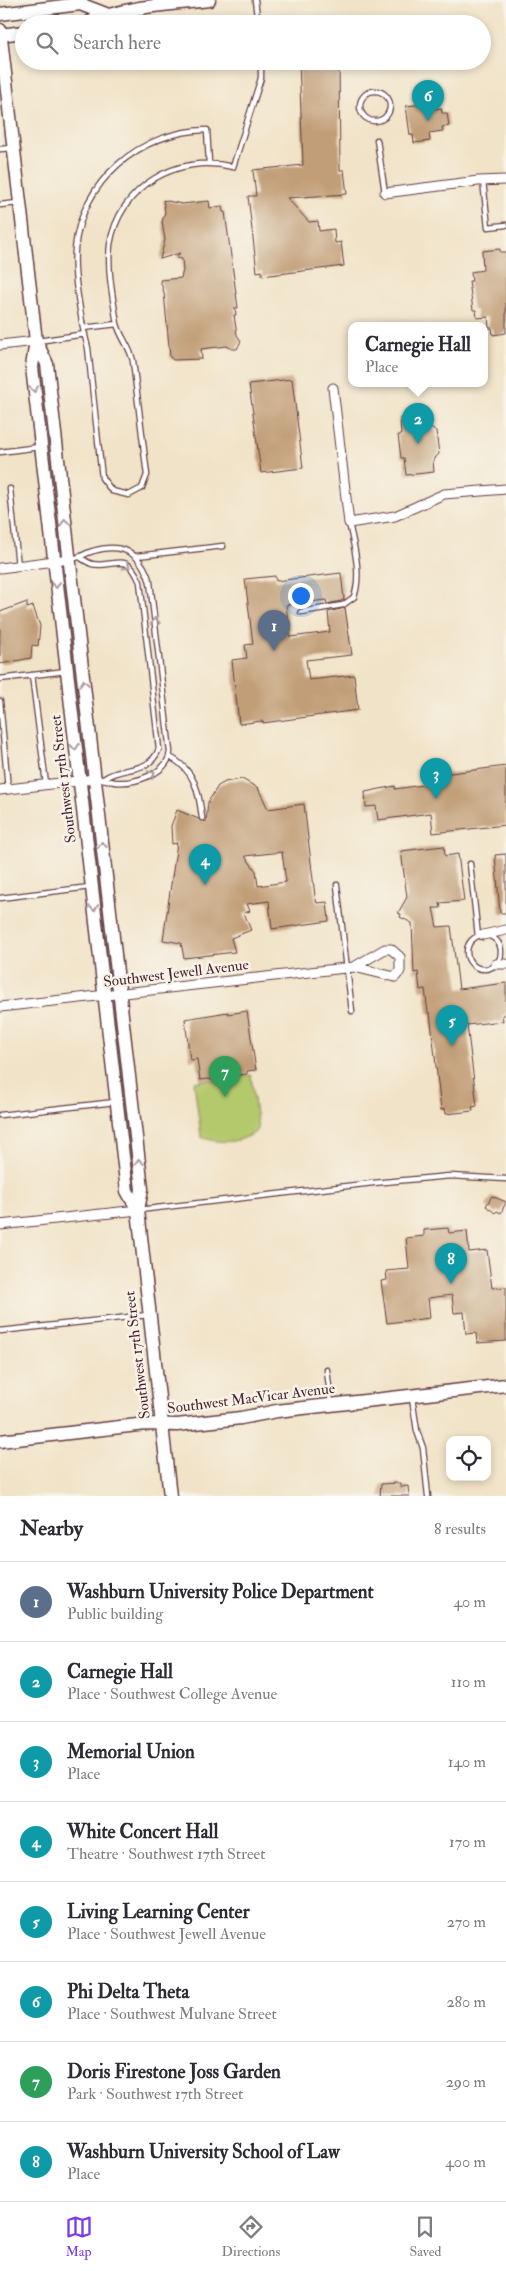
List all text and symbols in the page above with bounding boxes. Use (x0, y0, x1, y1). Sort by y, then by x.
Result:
search box (15, 15, 491, 70)
icon: search (33, 29, 61, 57)
text: Search here (73, 31, 161, 55)
pin: 6 (412, 80, 444, 121)
popup (348, 322, 488, 387)
text: Carnegie Hall (365, 333, 471, 357)
text: Place (365, 357, 398, 377)
one-way arrow (28, 385, 39, 393)
pin: 2 (402, 403, 434, 444)
one-way arrow (60, 517, 71, 525)
one-way arrow (121, 560, 130, 570)
one-way arrow (50, 582, 61, 590)
your location (288, 583, 314, 609)
pin: 1 (258, 610, 290, 651)
one-way arrow (150, 616, 161, 624)
one-way arrow (79, 679, 90, 687)
street label: Southwest 17th Street (46, 714, 81, 844)
one-way arrow (69, 743, 80, 751)
pin: 3 (420, 758, 452, 799)
one-way arrow (146, 770, 155, 780)
one-way arrow (97, 840, 108, 848)
pin: 4 (189, 844, 221, 885)
one-way arrow (88, 904, 99, 912)
street label: Southwest Jewell Avenue (102, 955, 250, 993)
pin: 5 (436, 1005, 468, 1046)
pin: 7 (209, 1056, 241, 1097)
one-way arrow (134, 1158, 145, 1166)
pin: 8 (435, 1243, 467, 1284)
street label: Southwest 17th Street (120, 1290, 155, 1420)
street label: Southwest MacVicar Avenue (166, 1379, 336, 1418)
map controls (446, 1436, 491, 1481)
button: locate (446, 1436, 491, 1481)
text: Nearby (20, 1515, 83, 1542)
text: 8 results (434, 1519, 486, 1539)
text: Washburn University Police Department (67, 1580, 374, 1604)
text: 1 (33, 1592, 39, 1612)
text: 40 m (453, 1592, 486, 1612)
text: Public building (67, 1604, 163, 1624)
text: Carnegie Hall (67, 1660, 173, 1684)
text: 2 (32, 1672, 40, 1692)
text: 110 m (451, 1672, 486, 1692)
text: Place · Southwest College Avenue (67, 1684, 277, 1704)
text: Memorial Union (67, 1740, 195, 1764)
text: 3 (33, 1752, 39, 1772)
text: 140 m (448, 1752, 486, 1772)
text: Place (67, 1764, 100, 1784)
text: White Concert Hall (67, 1820, 218, 1844)
text: 4 (32, 1832, 40, 1852)
text: 170 m (449, 1832, 486, 1852)
text: Theatre · Southwest 17th Street (67, 1844, 265, 1864)
text: Living Learning Center (67, 1900, 249, 1924)
text: 5 (32, 1912, 40, 1932)
text: 270 m (447, 1912, 486, 1932)
text: Place · Southwest Jewell Avenue (67, 1924, 266, 1944)
text: Phi Delta Theta (67, 1980, 189, 2004)
text: 6 (32, 1992, 40, 2012)
text: 280 m (446, 1992, 486, 2012)
text: Place · Southwest Mulvane Street (67, 2004, 277, 2024)
text: Doris Firestone Joss Garden (67, 2060, 281, 2084)
text: 7 (32, 2072, 40, 2092)
text: 290 m (446, 2072, 486, 2092)
text: Park · Southwest 17th Street (67, 2084, 243, 2104)
text: Washburn University School of Law (67, 2140, 340, 2164)
text: 8 (32, 2152, 40, 2172)
text: 400 m (445, 2152, 486, 2172)
text: Place (67, 2164, 100, 2184)
tab: Map (65, 2213, 93, 2260)
tab: Directions (222, 2213, 280, 2260)
tab: Saved (409, 2213, 441, 2260)

